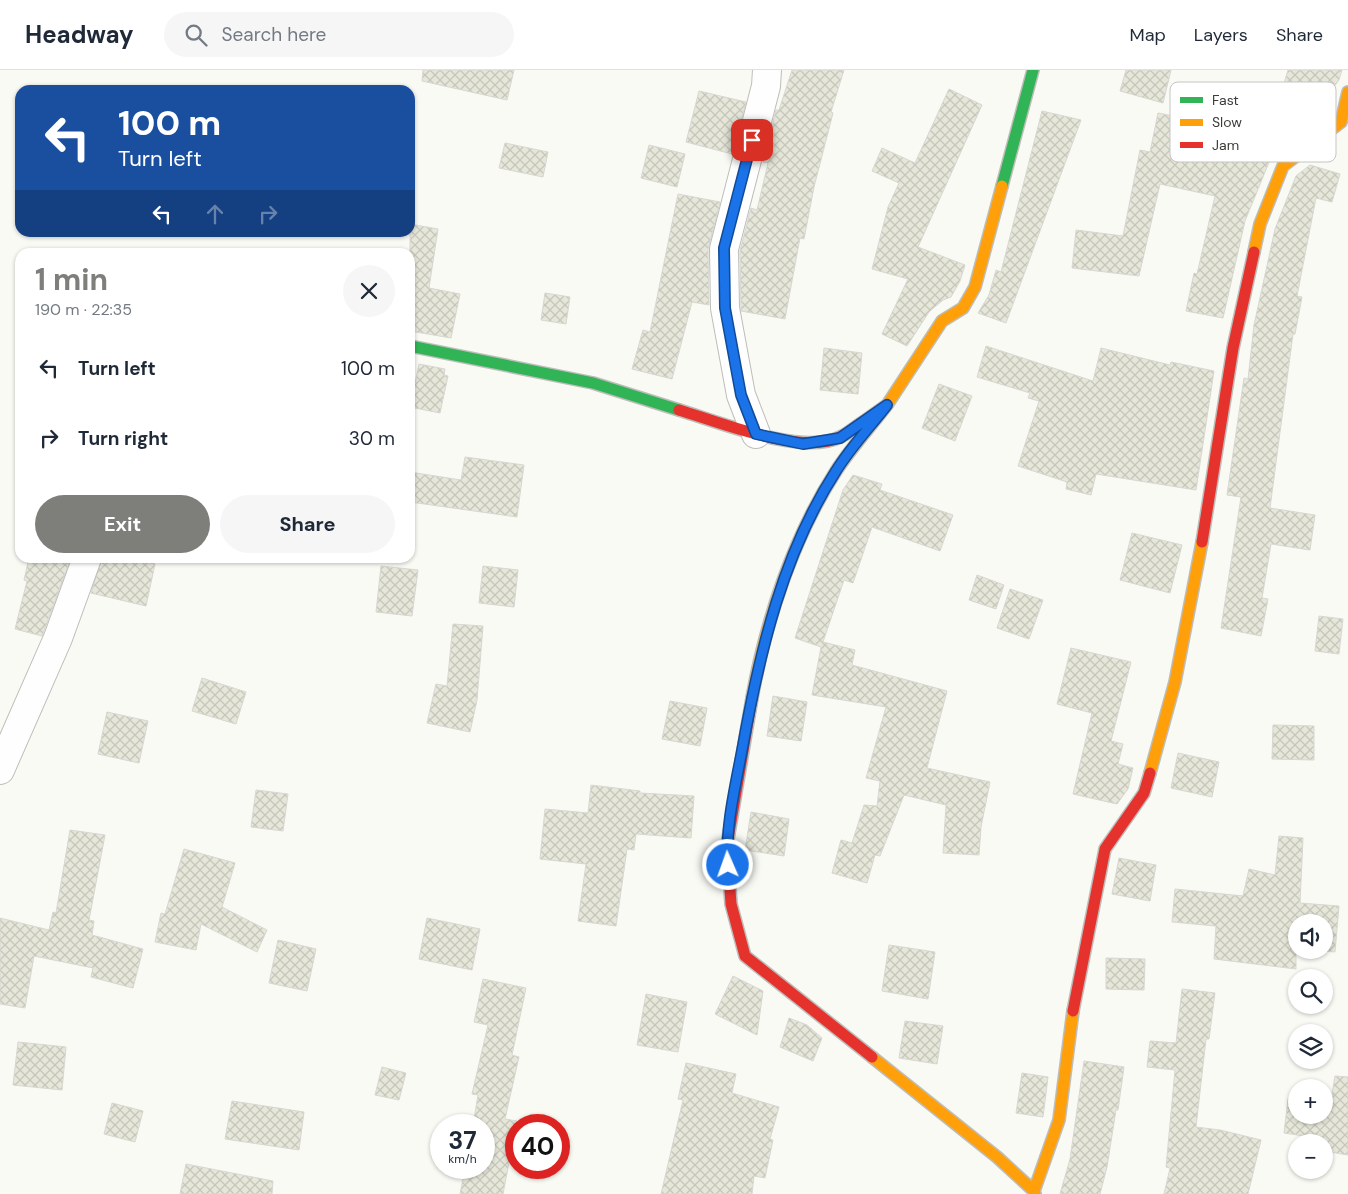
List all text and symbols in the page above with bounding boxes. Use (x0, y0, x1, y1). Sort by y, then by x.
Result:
search box (164, 12, 514, 57)
text: Headway (25, 19, 134, 50)
icon: search (182, 21, 210, 49)
text: Search here (222, 22, 326, 47)
text: Map (1130, 23, 1166, 47)
text: Layers (1194, 23, 1248, 47)
text: Share (1276, 23, 1323, 47)
legend (1170, 82, 1336, 162)
text: Fast (1212, 91, 1239, 109)
text: 100 m (118, 100, 221, 146)
icon: left (35, 105, 100, 170)
text: Slow (1212, 113, 1242, 131)
pin (731, 119, 773, 161)
icon: arrive (738, 126, 766, 154)
text: Jam (1212, 136, 1239, 154)
text: Turn left (118, 144, 202, 173)
icon: left (148, 200, 176, 228)
icon: ahead (201, 200, 229, 228)
icon: right (254, 200, 282, 228)
text: 1 min (35, 260, 108, 299)
button: close (343, 265, 395, 317)
text: 190 m · 22:35 (35, 299, 132, 320)
icon: left (35, 354, 63, 382)
text: Turn left (78, 356, 156, 381)
text: 100 m (341, 356, 395, 381)
icon: right (35, 424, 63, 452)
text: Turn right (78, 426, 168, 451)
text: 30 m (349, 426, 395, 451)
button: Exit (35, 495, 210, 553)
button: Share (220, 495, 395, 553)
position arrow (701, 838, 753, 890)
map controls (1288, 914, 1333, 1179)
button: sound (1288, 914, 1333, 959)
button: search (1288, 969, 1333, 1014)
button: layers (1288, 1024, 1333, 1069)
button: + (1288, 1079, 1333, 1124)
speed limit sign: 40 (505, 1114, 570, 1179)
text: 37 (448, 1124, 477, 1157)
button: − (1288, 1134, 1333, 1179)
text: km/h (448, 1151, 477, 1167)

